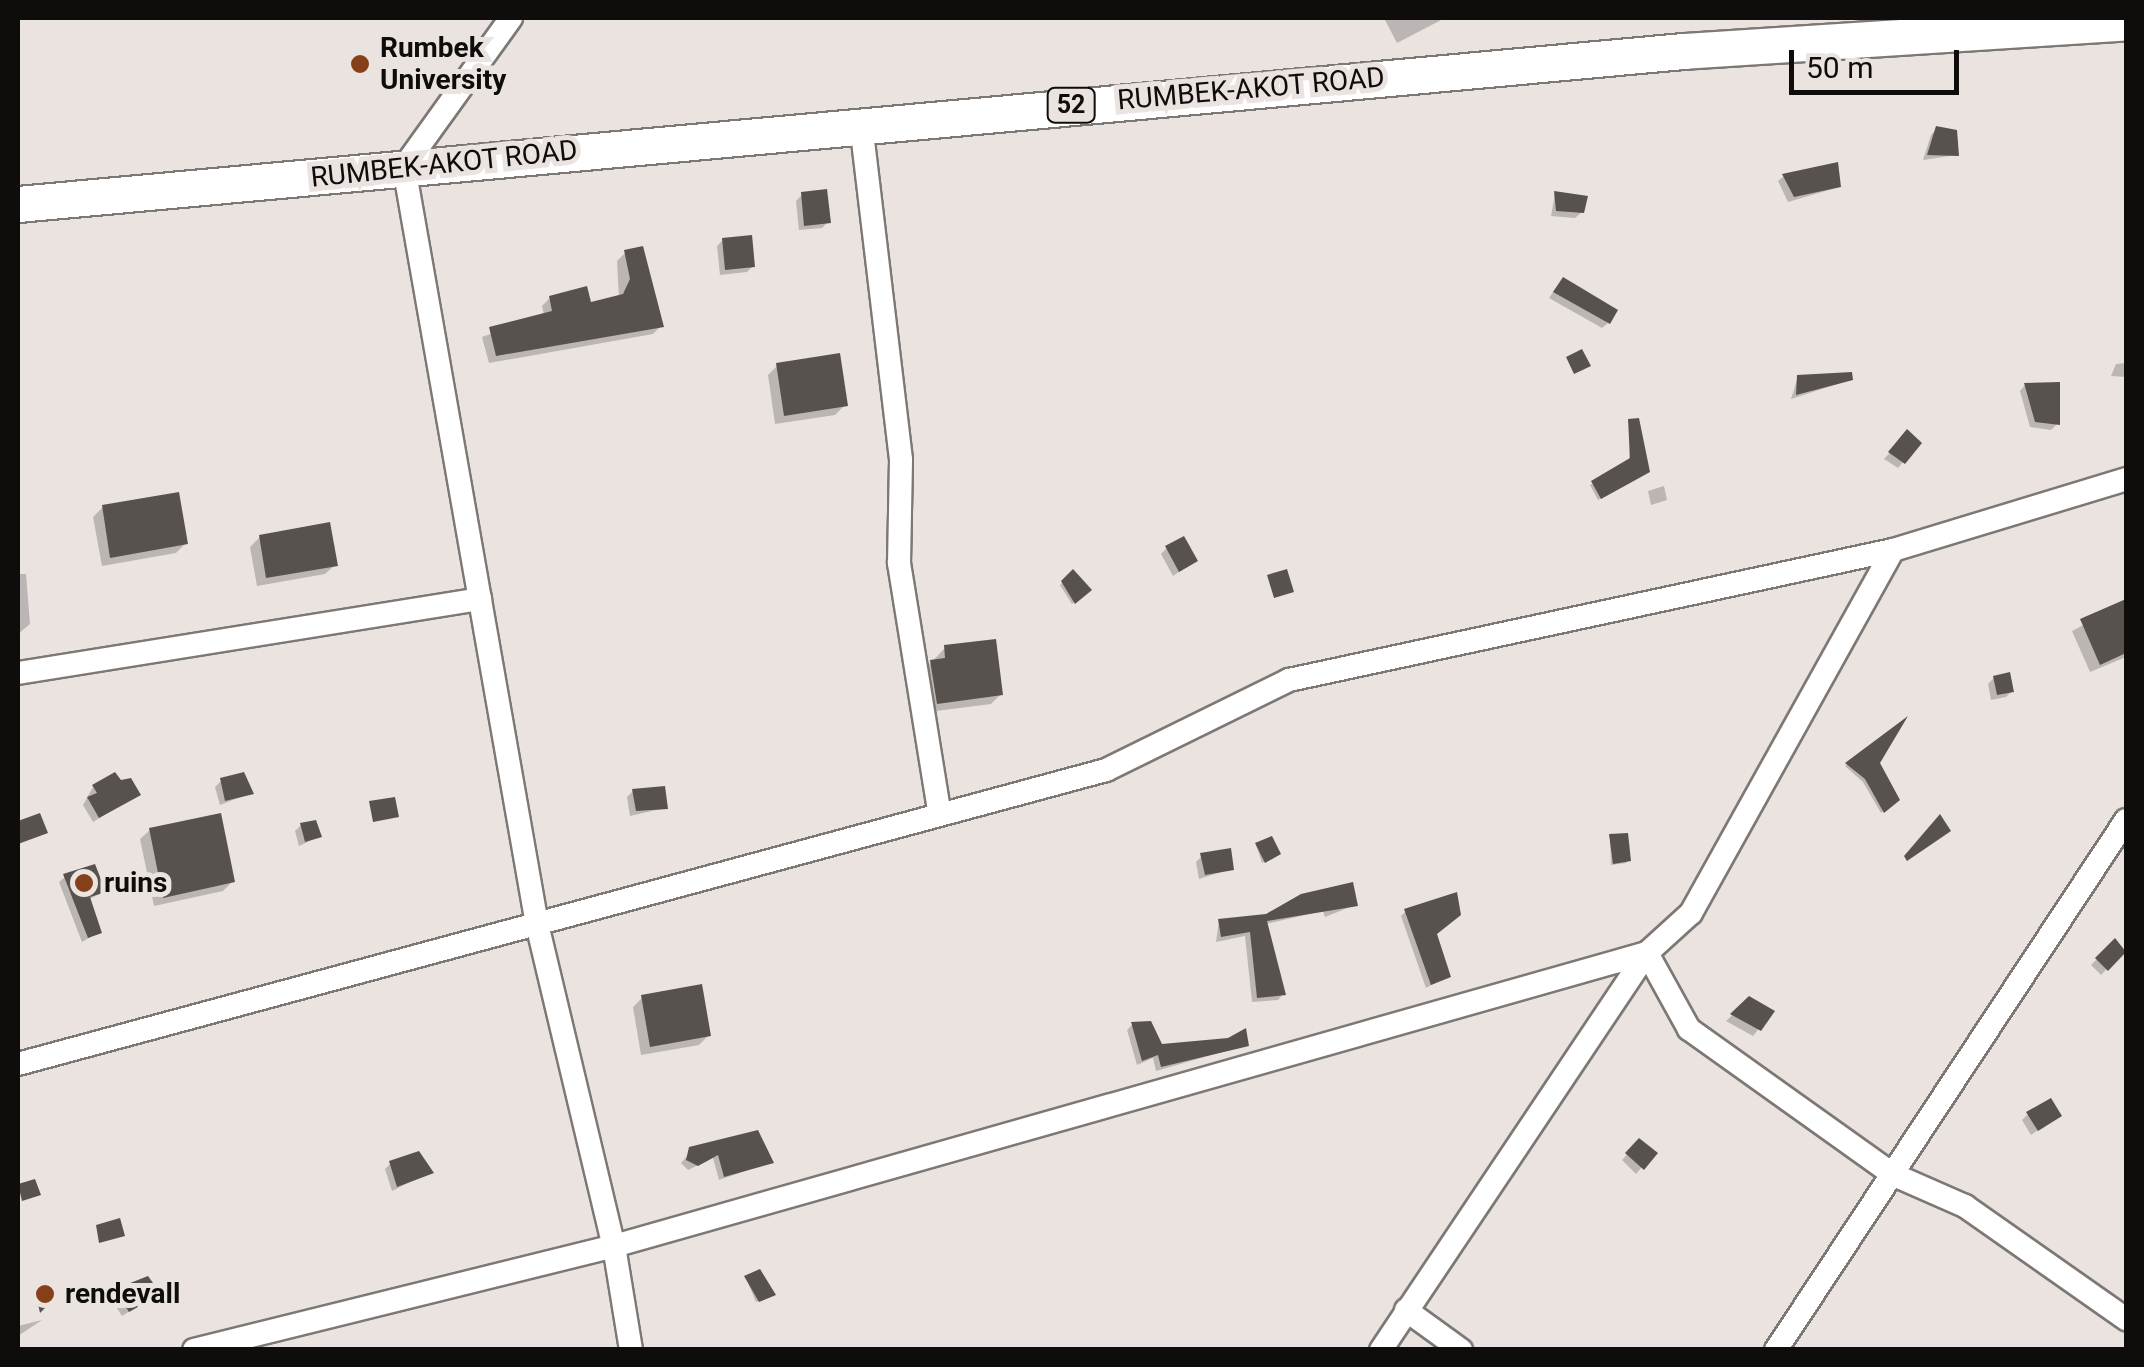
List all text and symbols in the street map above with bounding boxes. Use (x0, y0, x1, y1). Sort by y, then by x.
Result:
scale bar (1794, 30, 1964, 92)
place label: Rumbek University (380, 31, 506, 97)
text: 50 m (1806, 50, 1873, 85)
marker: Rumbek University (349, 53, 371, 75)
street label: RUMBEK-AKOT ROAD (1116, 61, 1386, 117)
road number: 52 (1046, 85, 1096, 125)
street label: RUMBEK-AKOT ROAD (309, 133, 579, 195)
place label: ruins (104, 866, 167, 900)
marker: ruins (73, 872, 95, 894)
place label: rendevall (65, 1277, 180, 1311)
marker: rendevall (34, 1283, 56, 1305)

